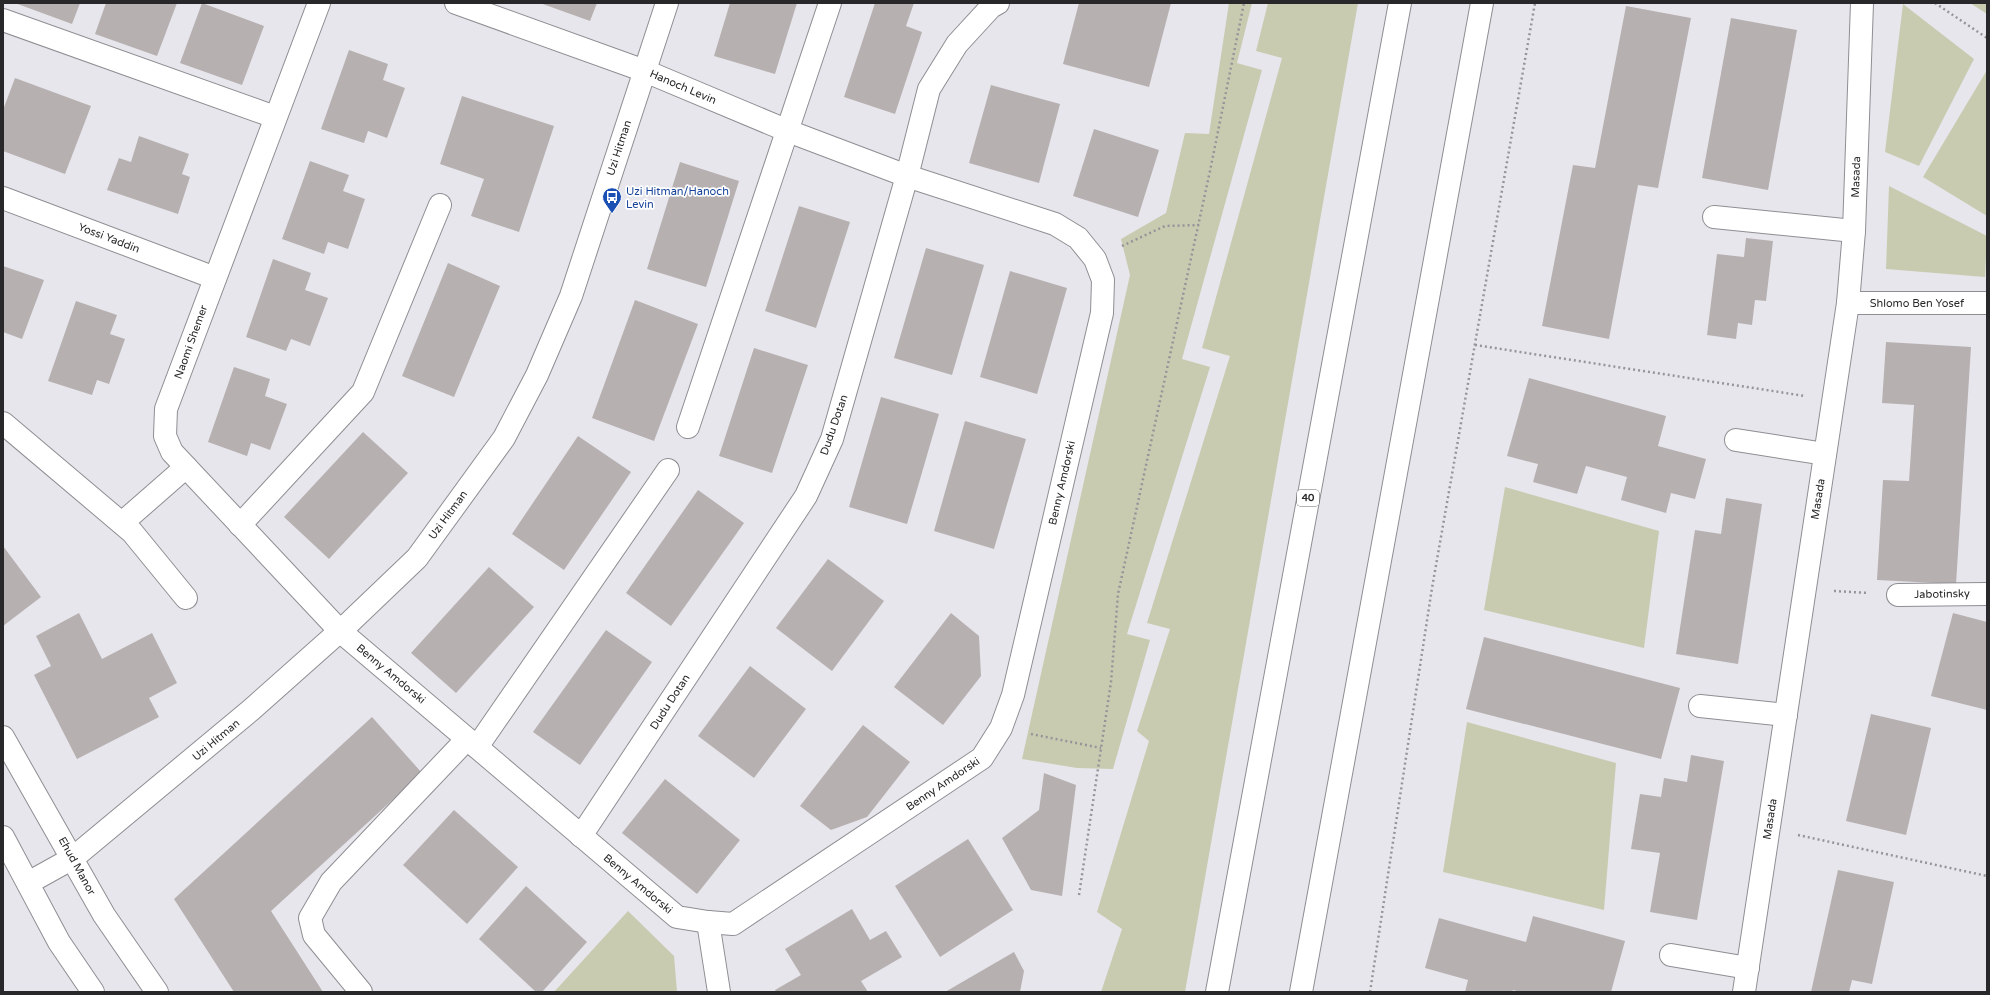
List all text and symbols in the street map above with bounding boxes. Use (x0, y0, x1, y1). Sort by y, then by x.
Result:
street label: Hanoch Levin (648, 67, 718, 107)
street label: Uzi Hitman (604, 119, 634, 177)
street label: Masada (1849, 156, 1863, 198)
place label: Uzi Hitman/Hanoch Levin (626, 185, 729, 211)
bus stop icon: Uzi Hitman/Hanoch Levin (601, 186, 623, 214)
street label: Yossi Yaddin (76, 220, 142, 256)
street label: Shlomo Ben Yosef (1870, 297, 1965, 310)
street label: Naomi Shemer (172, 303, 211, 381)
street label: Dudu Dotan (818, 393, 850, 457)
street label: Benny Amdorski (1046, 440, 1078, 526)
street label: Masada (1808, 478, 1828, 520)
street label: Uzi Hitman (426, 488, 470, 542)
road number: 40 (1297, 490, 1319, 506)
street label: Jabotinsky (1914, 587, 1970, 601)
street label: Benny Amdorski (354, 641, 428, 707)
street label: Dudu Dotan (647, 672, 693, 732)
street label: Uzi Hitman (190, 717, 242, 763)
street label: Benny Amdorski (904, 755, 982, 813)
street label: Masada (1760, 798, 1780, 840)
street label: Ehud Manor (56, 835, 99, 898)
street label: Benny Amdorski (601, 851, 675, 917)

